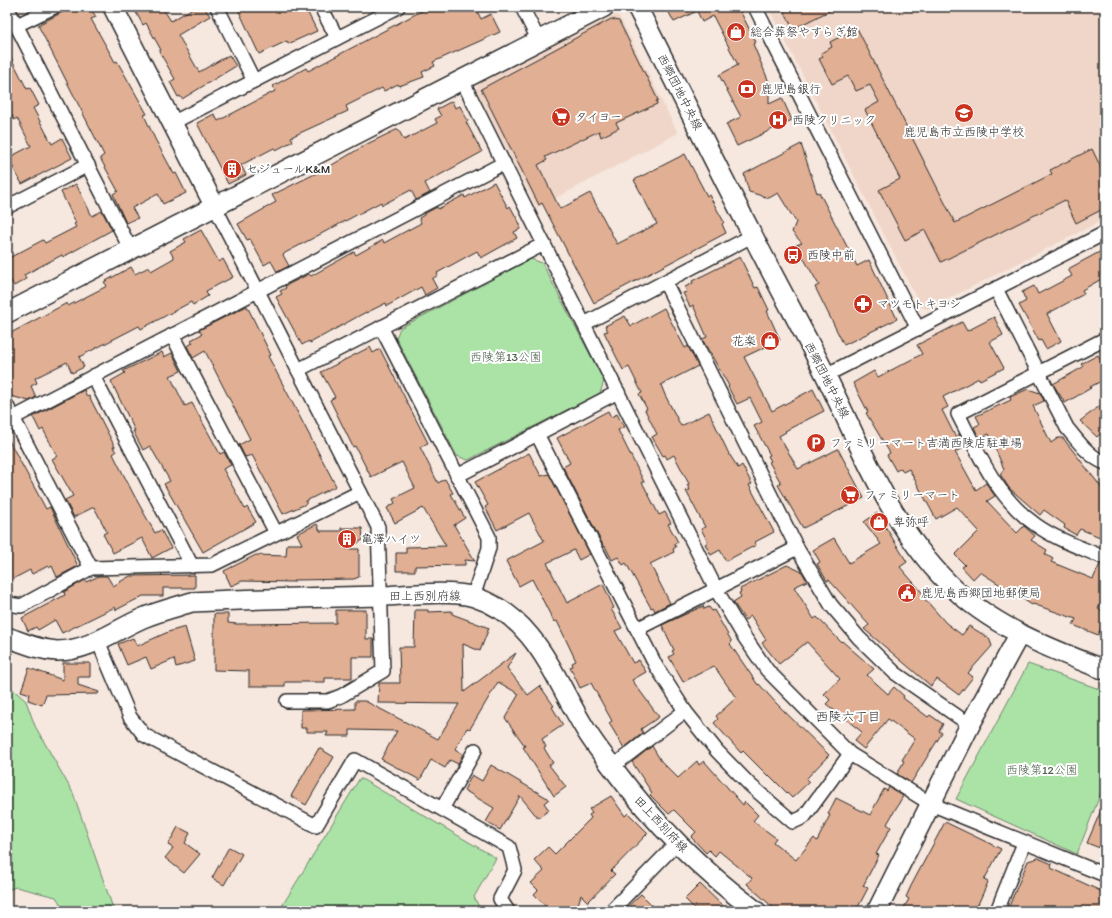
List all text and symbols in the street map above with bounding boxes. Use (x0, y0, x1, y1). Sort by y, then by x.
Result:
shop icon: 総合葬祭やすらぎ館 (725, 21, 747, 43)
place label: 総合葬祭やすらぎ館 (750, 25, 858, 39)
street label: 西郷団地中央線 (655, 51, 705, 133)
bank icon: 鹿児島銀行 (736, 78, 758, 100)
place label: 鹿児島銀行 (761, 82, 821, 96)
school or university icon: 鹿児島市立西陵中学校 (953, 102, 975, 124)
supermarket icon: タイヨー (550, 106, 572, 128)
hospital icon: 西陵クリニック (767, 109, 789, 131)
place label: タイヨー (575, 110, 622, 124)
place label: 西陵クリニック (792, 113, 876, 127)
place label: 鹿児島市立西陵中学校 (904, 125, 1024, 139)
building icon: セジュールK&M (221, 158, 243, 180)
place label: セジュールK&M (246, 162, 330, 176)
bus stop icon: 西陵中前 (782, 244, 804, 266)
place label: 西陵中前 (807, 248, 855, 262)
pharmacy icon: マツモトキヨシ (852, 293, 874, 315)
place label: マツモトキヨシ (877, 297, 961, 311)
shop icon: 花楽 (759, 330, 781, 352)
place label: 花楽 (732, 334, 756, 348)
street label: 西郷団地中央線 (802, 339, 852, 421)
park label: 西陵第13公園 (470, 350, 542, 364)
parking icon: ファミリーマート吉満西陵店駐車場 (805, 432, 827, 454)
place label: ファミリーマート吉満西陵店駐車場 (830, 436, 1022, 450)
supermarket icon: ファミリーマート (839, 484, 861, 506)
place label: ファミリーマート (864, 488, 960, 502)
shop icon: 卑弥呼 (868, 511, 890, 533)
place label: 卑弥呼 (893, 515, 929, 529)
building icon: 亀澤ハイツ (336, 528, 358, 550)
place label: 亀澤ハイツ (361, 532, 421, 546)
public building icon: 鹿児島西郷団地郵便局 (896, 582, 918, 604)
place label: 鹿児島西郷団地郵便局 (921, 586, 1041, 600)
street label: 田上西別府線 (389, 589, 461, 603)
district label: 西陵六丁目 (815, 709, 881, 724)
park label: 西陵第12公園 (1006, 763, 1078, 777)
street label: 田上西別府線 (631, 793, 691, 855)

